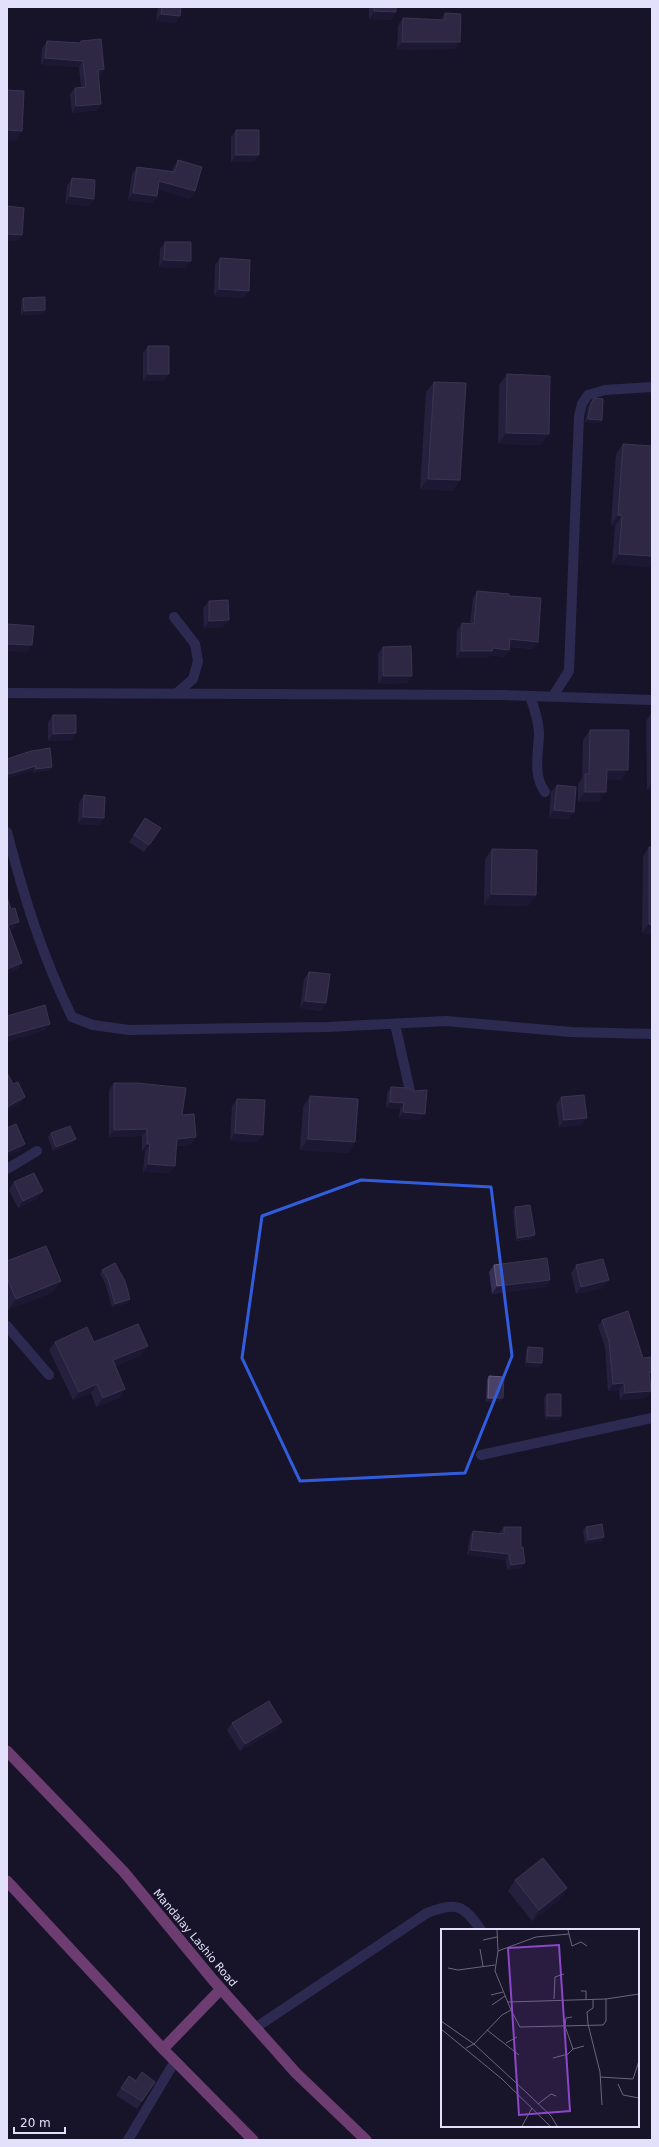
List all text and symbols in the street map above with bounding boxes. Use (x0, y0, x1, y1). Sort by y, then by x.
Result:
street label: Mandalay Lashio Road (150, 1887, 240, 1989)
inset map (441, 1929, 639, 2127)
scale bar (14, 2109, 65, 2135)
text: 20 m (20, 2116, 51, 2130)

